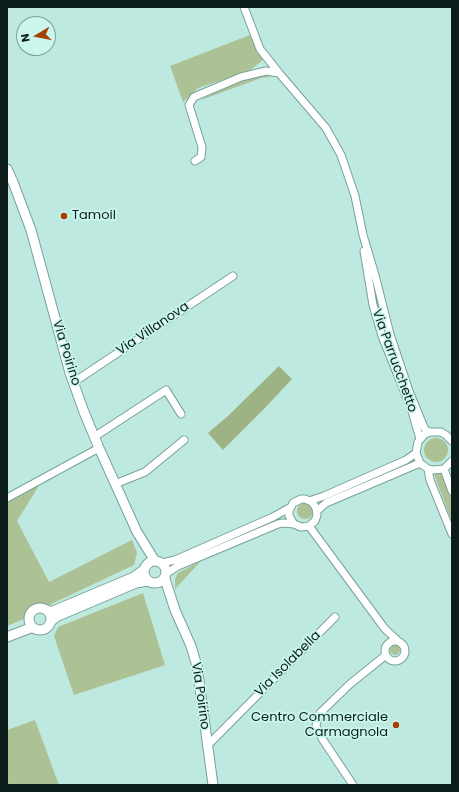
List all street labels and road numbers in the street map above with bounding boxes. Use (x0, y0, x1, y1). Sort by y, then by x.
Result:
street label: Via Villanova (114, 299, 192, 359)
street label: Via Parrucchetto (368, 307, 420, 415)
street label: Via Poirino (49, 318, 83, 388)
street label: Via Isolabella (252, 628, 324, 700)
street label: Via Poirino (188, 661, 212, 731)

